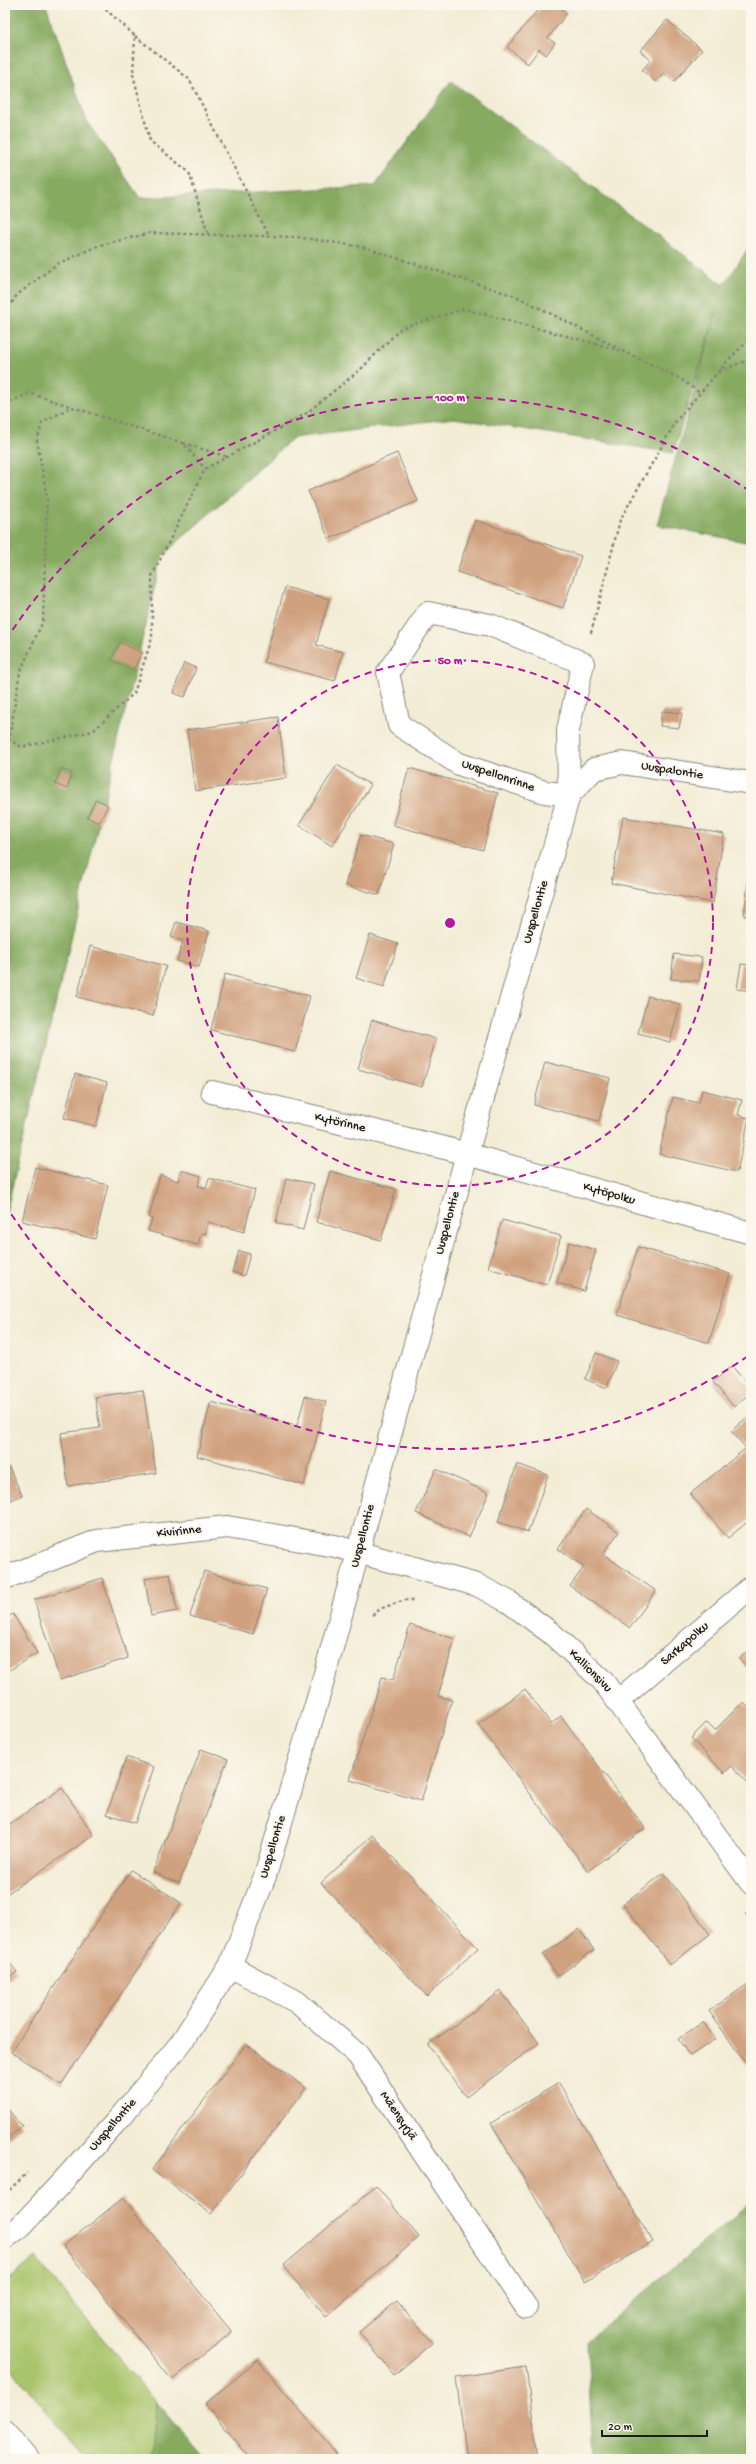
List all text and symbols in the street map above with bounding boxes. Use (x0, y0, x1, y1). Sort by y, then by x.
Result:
text: 100 m (434, 392, 465, 406)
text: 50 m (438, 655, 463, 669)
street label: Uuspellonrinne (459, 756, 537, 796)
street label: Uuspalontie (640, 759, 704, 783)
street label: Uuspellontie (520, 878, 552, 945)
centre of rings (443, 916, 457, 930)
street label: Kytörinne (313, 1110, 367, 1136)
street label: Kytöpolku (581, 1179, 637, 1209)
street label: Uuspellontie (432, 1189, 464, 1256)
street label: Uuspellontie (347, 1502, 379, 1569)
street label: Kivirinne (156, 1522, 202, 1542)
street label: Sarkapolku (658, 1619, 712, 1669)
street label: Kallionsivu (565, 1646, 615, 1696)
street label: Uuspellontie (256, 1813, 290, 1880)
street label: Mäensyrjä (376, 2089, 420, 2144)
street label: Uuspellontie (86, 2095, 140, 2154)
scale bar (602, 2412, 707, 2438)
text: 20 m (608, 2421, 633, 2435)

